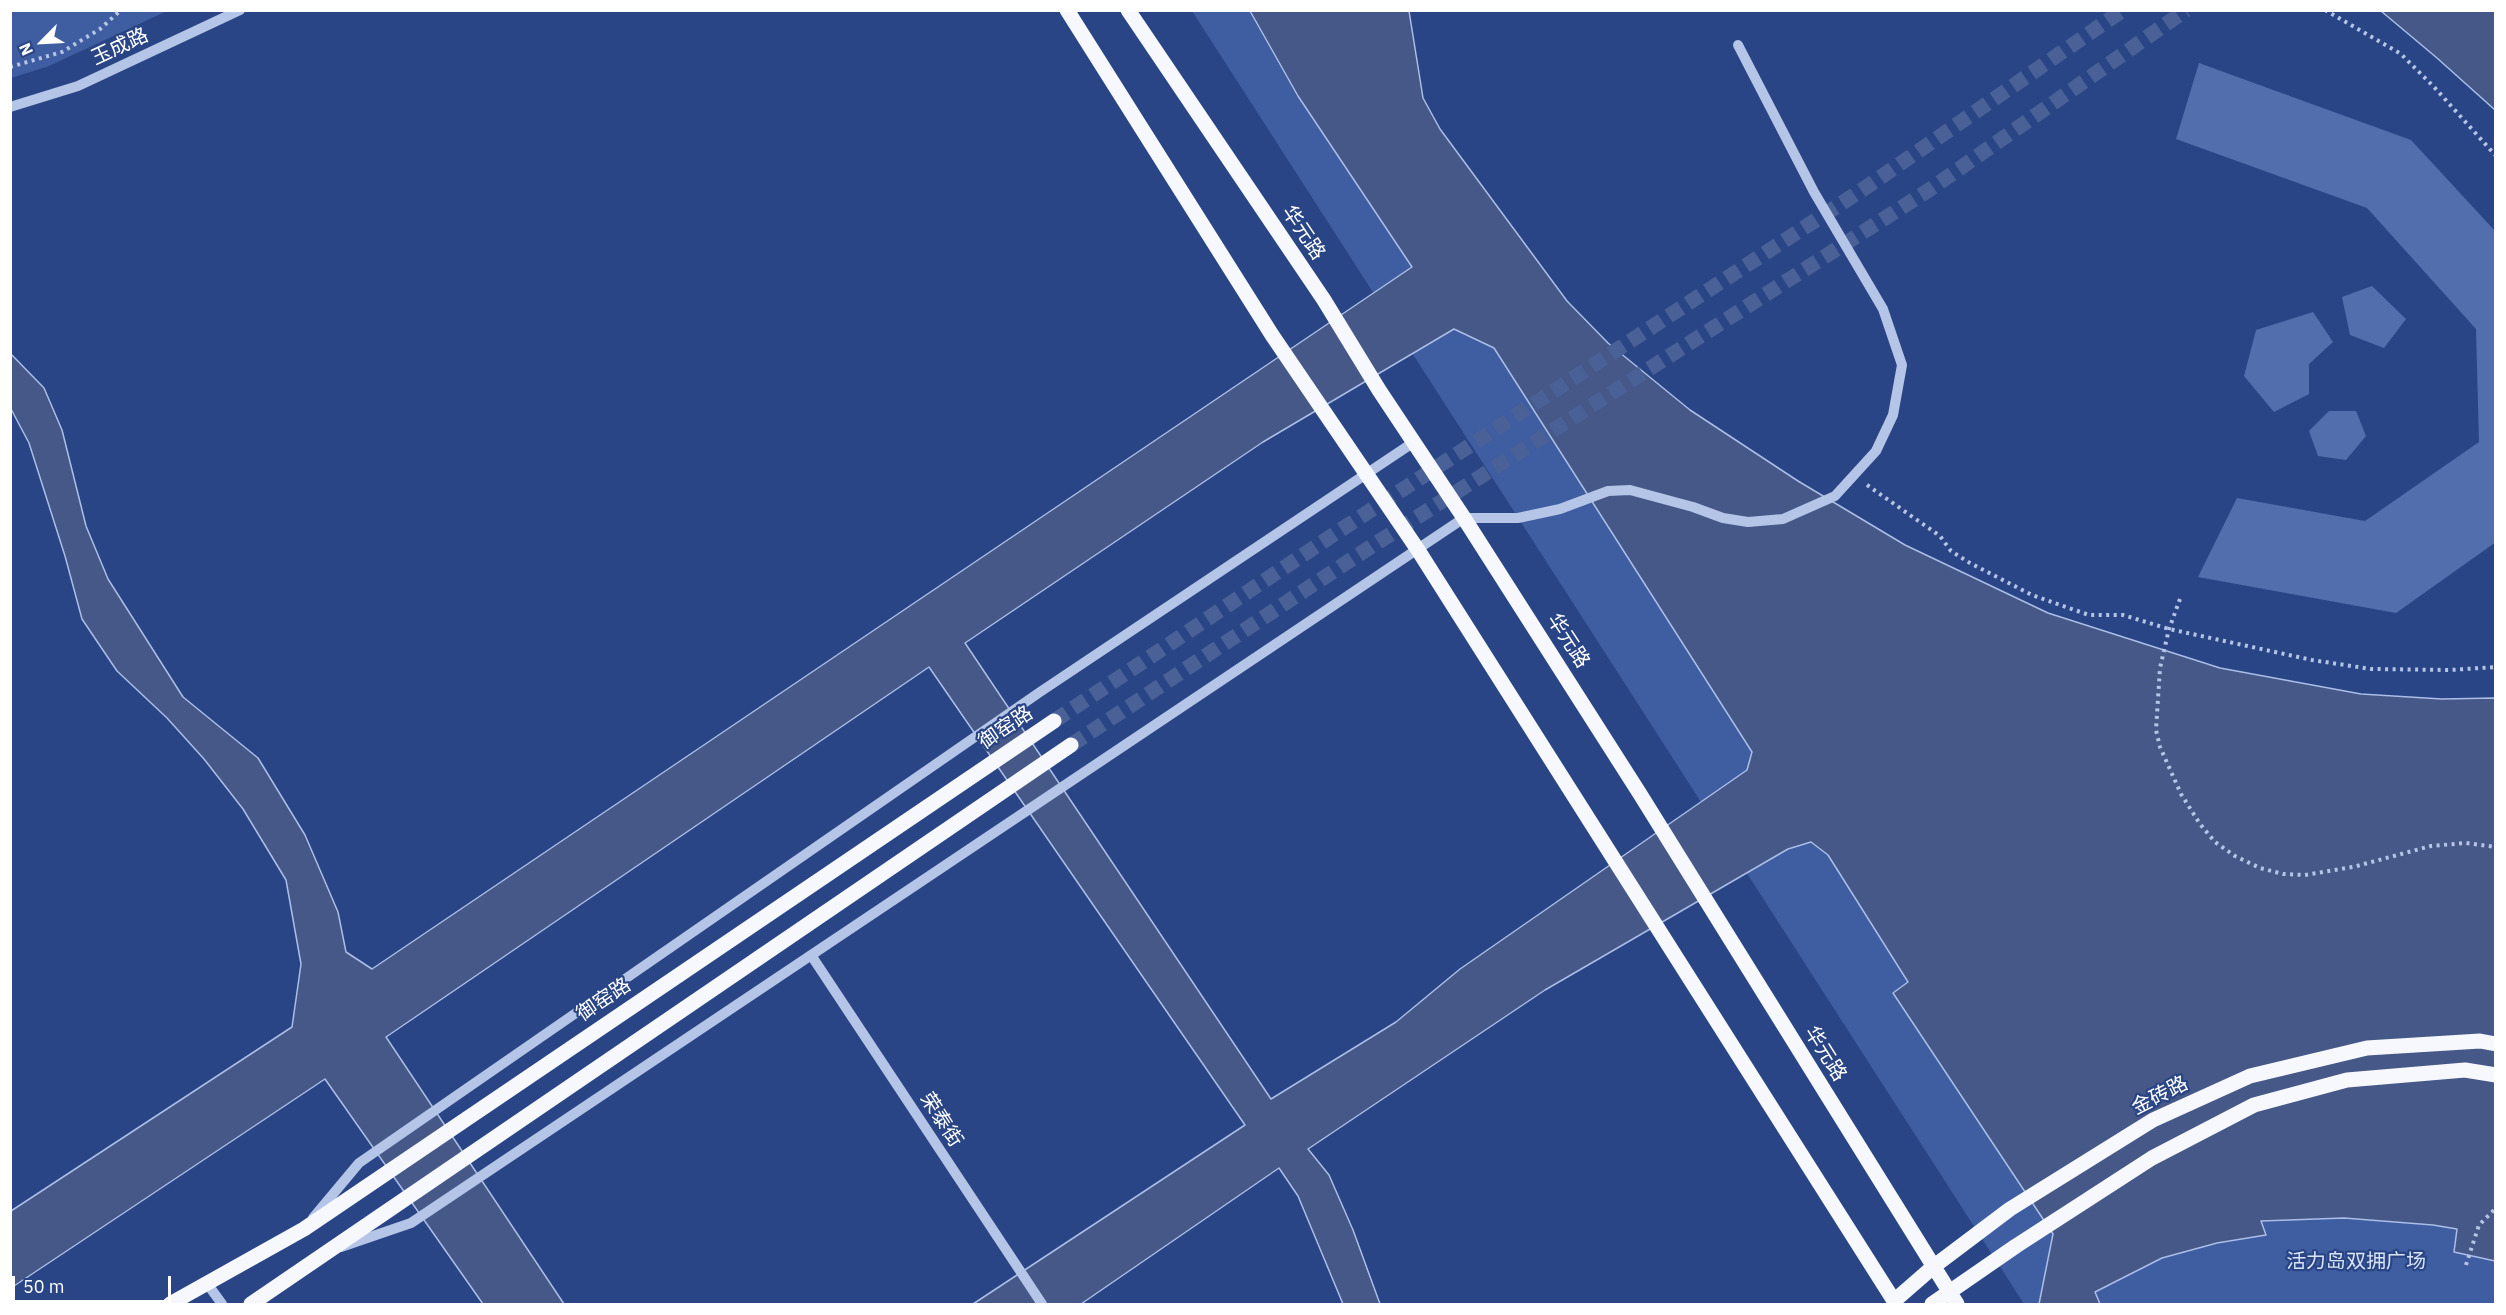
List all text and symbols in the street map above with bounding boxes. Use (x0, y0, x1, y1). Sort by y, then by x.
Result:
north arrow (12, 12, 72, 72)
street label: 玉成路 (88, 23, 152, 71)
text: N (14, 40, 37, 59)
street label: 华元路 (1276, 201, 1330, 265)
street label: 华元路 (1542, 609, 1594, 673)
street label: 御窑路 (974, 701, 1038, 755)
street label: 御窑路 (572, 973, 636, 1027)
street label: 华元路 (1799, 1022, 1851, 1086)
street label: 金砖路 (2128, 1072, 2192, 1120)
street label: 荣泰街 (915, 1088, 967, 1152)
park label: 活力岛双拥广场 (2286, 1250, 2426, 1274)
scale bar (15, 1264, 174, 1302)
text: 50 m (23, 1275, 65, 1298)

